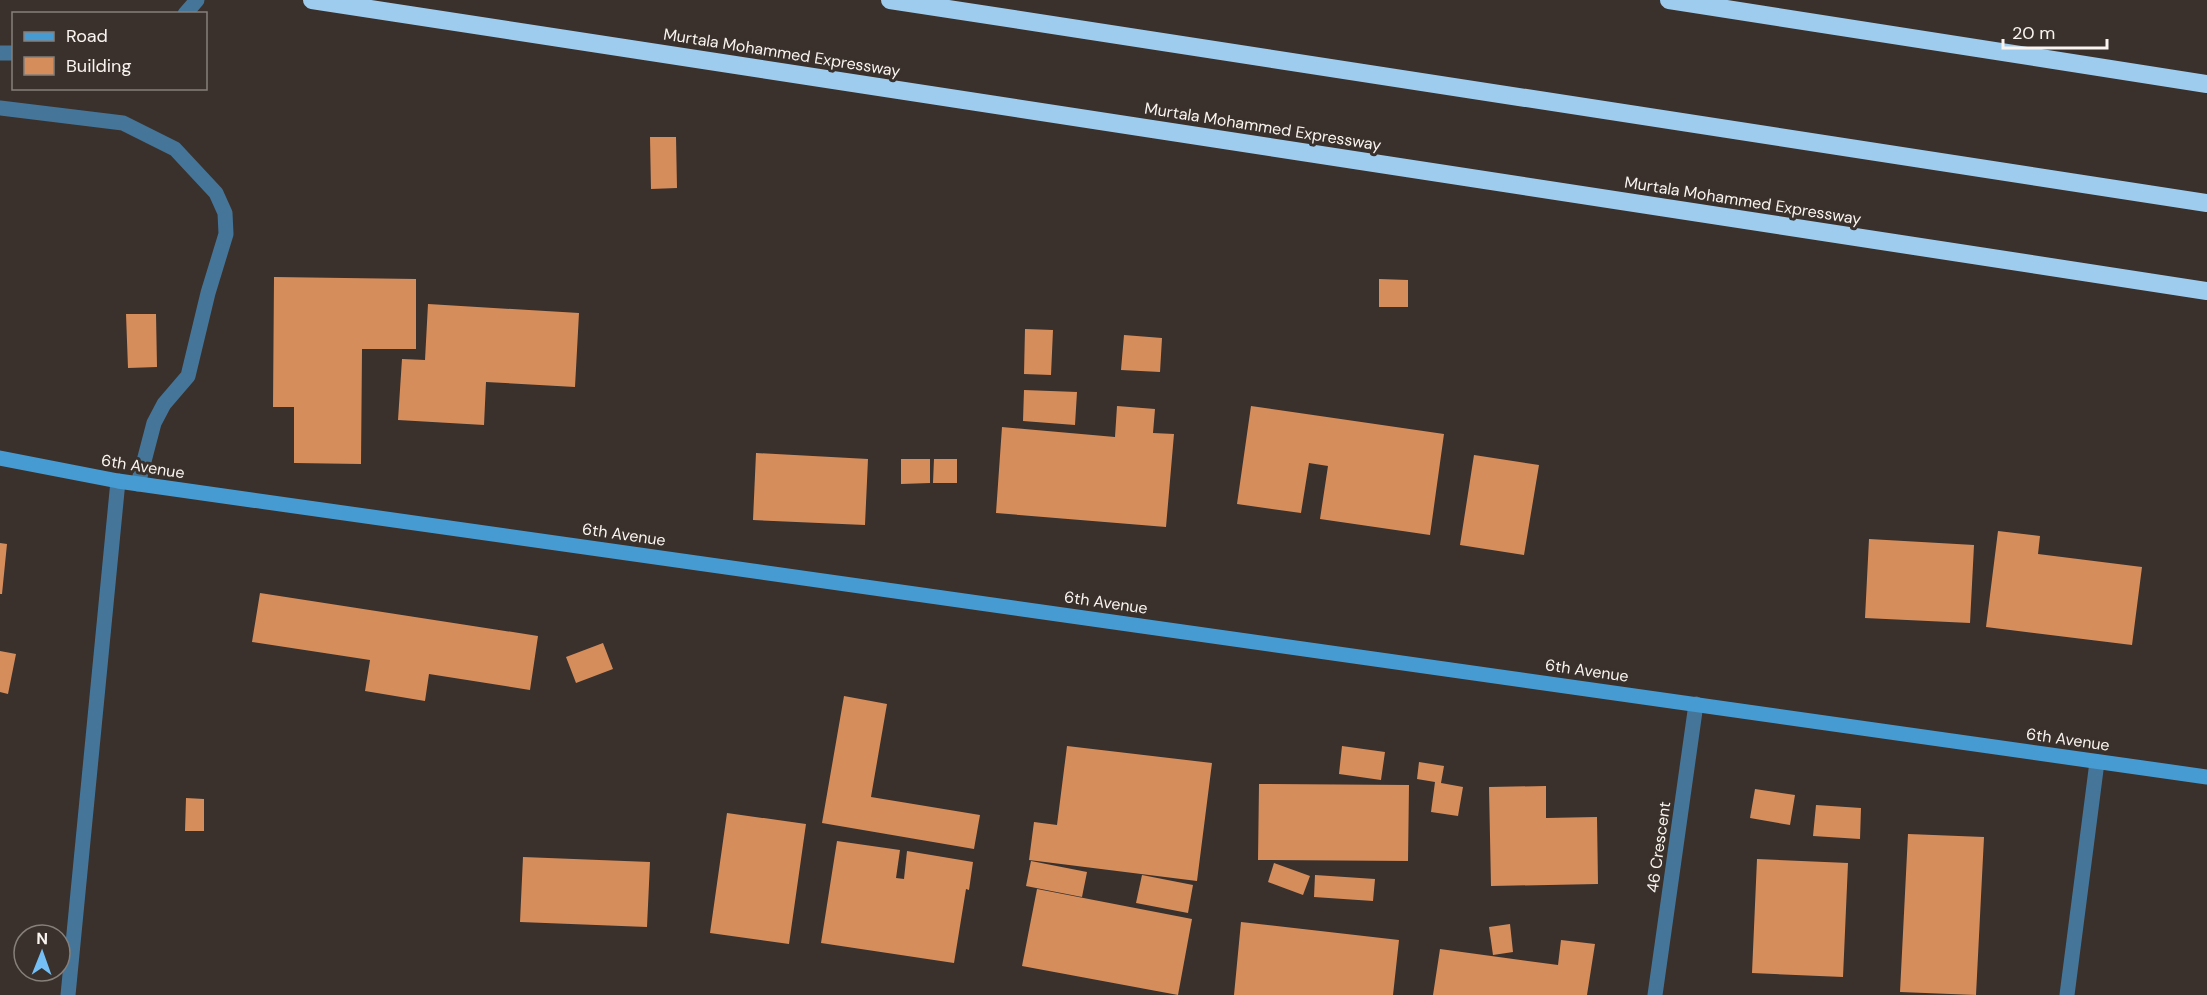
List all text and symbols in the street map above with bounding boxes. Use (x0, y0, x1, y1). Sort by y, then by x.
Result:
legend (12, 12, 207, 90)
scale bar (2003, 12, 2106, 50)
text: 20 m (2012, 21, 2055, 45)
street label: Murtala Mohammed Expressway (662, 23, 902, 82)
text: Road (66, 24, 108, 48)
text: Building (66, 54, 131, 78)
street label: Murtala Mohammed Expressway (1143, 97, 1383, 156)
street label: Murtala Mohammed Expressway (1623, 171, 1863, 230)
street label: 6th Avenue (100, 450, 186, 483)
street label: 6th Avenue (581, 518, 667, 551)
street label: 6th Avenue (1063, 586, 1149, 619)
street label: 6th Avenue (1544, 654, 1630, 687)
street label: 6th Avenue (2025, 723, 2111, 756)
street label: 46 Crescent (1642, 800, 1675, 894)
north arrow (12, 923, 72, 983)
text: N (36, 928, 48, 949)

